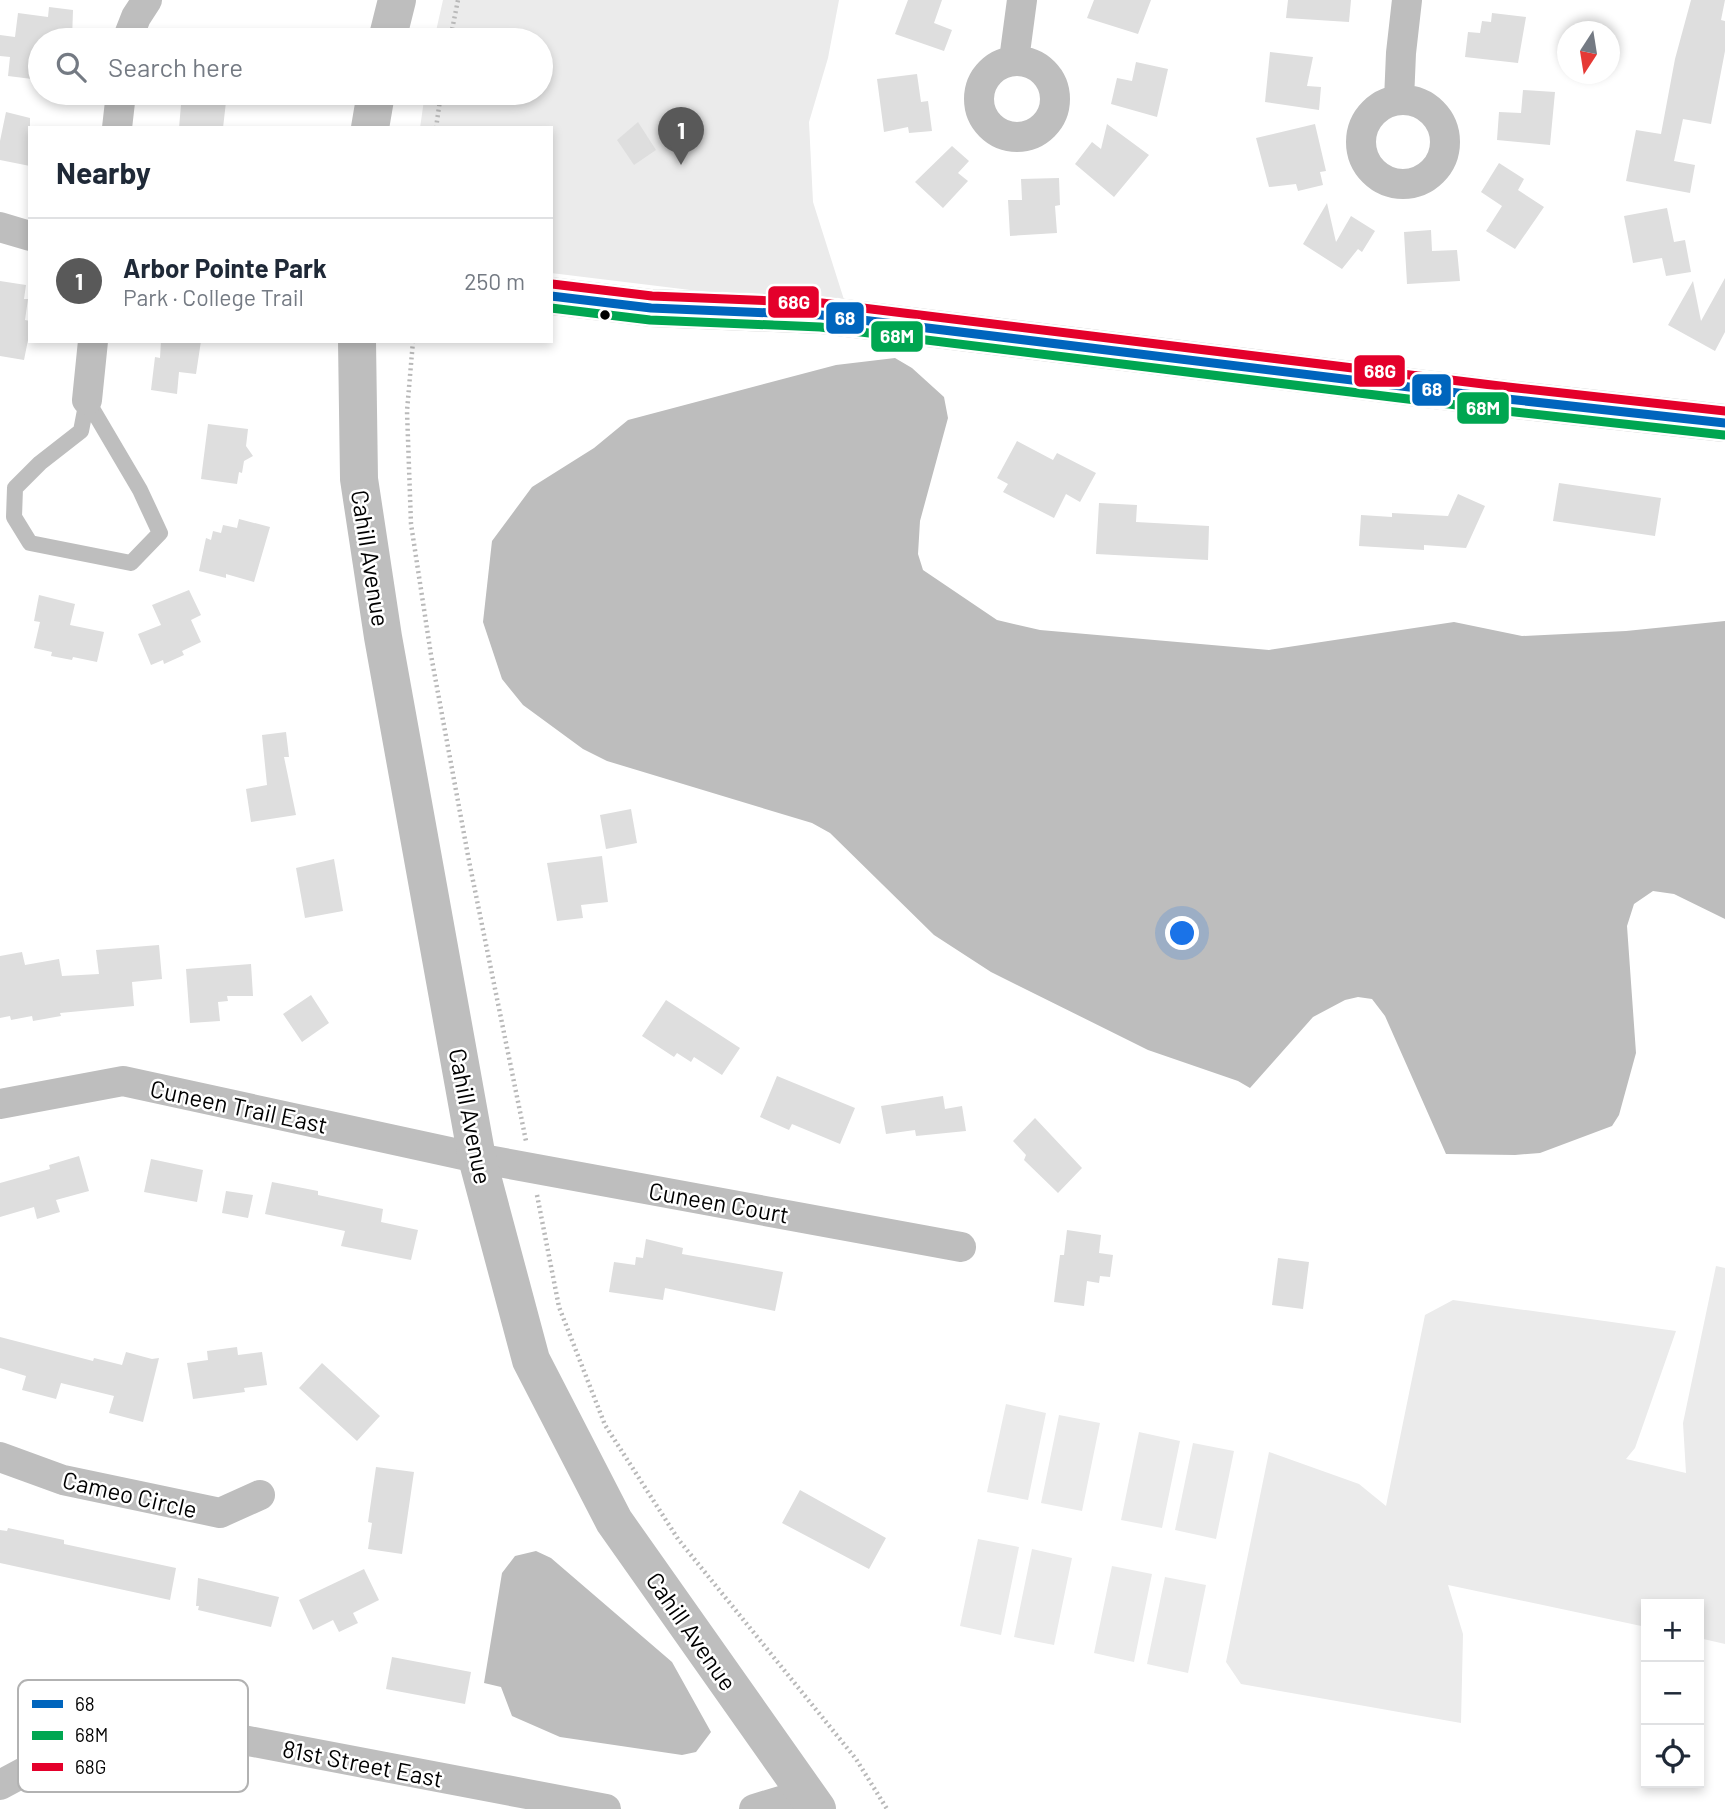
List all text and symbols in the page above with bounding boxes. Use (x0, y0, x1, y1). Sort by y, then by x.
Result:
north arrow (1557, 21, 1620, 84)
search box (28, 28, 553, 105)
icon: search (52, 48, 90, 86)
text: Search here (108, 51, 243, 82)
pin: 1 (658, 107, 704, 165)
text: Nearby (56, 154, 151, 190)
text: Arbor Pointe Park (123, 252, 327, 283)
text: 1 (75, 267, 83, 295)
text: 250 m (464, 267, 525, 295)
text: Park · College Trail (123, 283, 304, 311)
line badge: 68G (767, 285, 820, 319)
text: 68G (778, 290, 810, 313)
line badge: 68 (825, 301, 865, 335)
text: 68 (835, 306, 855, 329)
unlabelled marker (598, 308, 612, 322)
line badge: 68M (870, 320, 924, 353)
text: 68M (880, 324, 914, 347)
line badge: 68G (1353, 354, 1406, 388)
text: 68G (1364, 359, 1396, 382)
line badge: 68 (1411, 373, 1452, 407)
text: 68 (1422, 377, 1442, 400)
line badge: 68M (1456, 391, 1510, 425)
text: 68M (1466, 396, 1500, 419)
street label: Cahill Avenue (346, 488, 396, 628)
your location (1165, 916, 1199, 950)
street label: Cahill Avenue (444, 1046, 498, 1186)
street label: Cuneen Trail East (148, 1073, 330, 1139)
street label: Cuneen Court (647, 1175, 791, 1229)
street label: Cameo Circle (60, 1464, 200, 1524)
street label: Cahill Avenue (641, 1566, 743, 1696)
map controls (1641, 1599, 1704, 1788)
button: + (1641, 1599, 1704, 1662)
button: − (1641, 1662, 1704, 1725)
legend (18, 1680, 248, 1792)
text: 68 (75, 1692, 95, 1715)
text: 68M (75, 1723, 108, 1746)
button: locate (1641, 1725, 1704, 1788)
street label: 81st Street East (280, 1733, 446, 1793)
text: 68G (75, 1755, 106, 1778)

